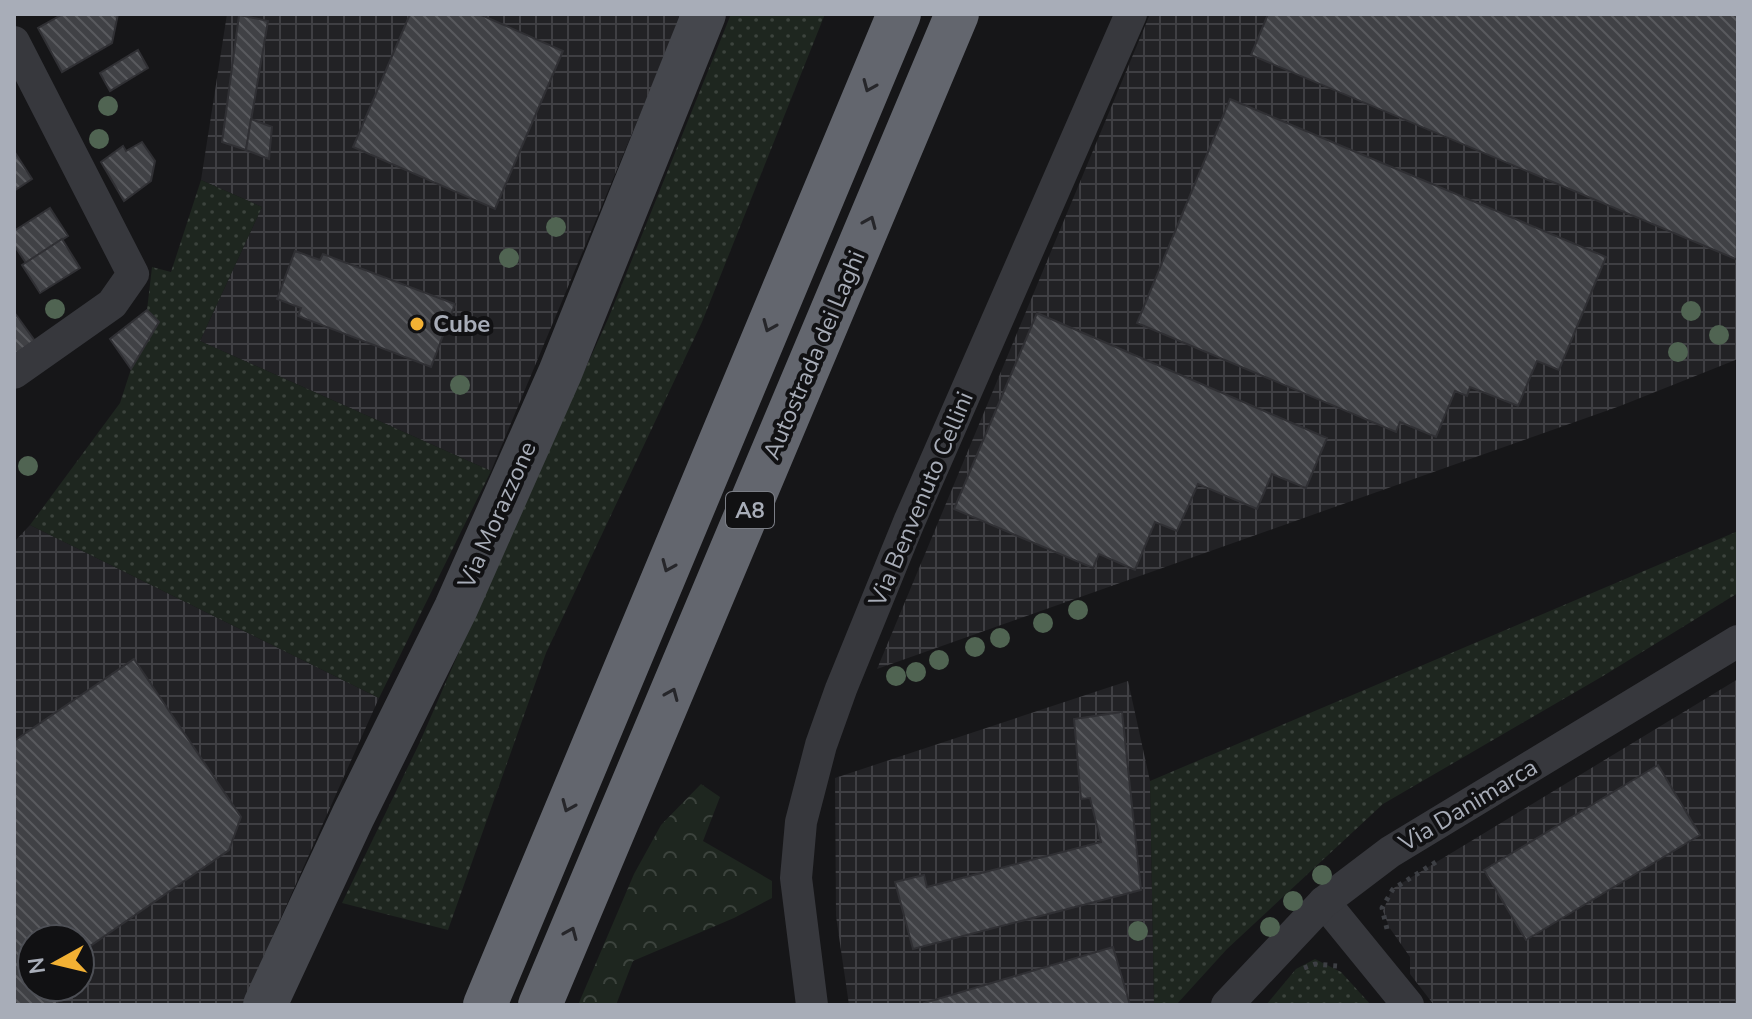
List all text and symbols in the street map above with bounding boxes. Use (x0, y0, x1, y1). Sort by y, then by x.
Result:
one-way arrow (862, 78, 879, 92)
one-way arrow (861, 216, 877, 230)
street label: Autostrada dei Laghi (756, 246, 872, 464)
place label: Cube (433, 308, 490, 340)
marker: Cube (408, 315, 426, 333)
one-way arrow (762, 318, 778, 332)
street label: Via Benvenuto Cellini (861, 387, 981, 612)
street label: Via Morazzone (450, 436, 544, 594)
road number: A8 (726, 492, 774, 528)
one-way arrow (662, 558, 678, 572)
one-way arrow (663, 688, 679, 702)
street label: Via Danimarca (1392, 751, 1543, 859)
one-way arrow (561, 798, 578, 812)
north arrow (16, 923, 96, 1003)
one-way arrow (561, 927, 577, 941)
text: N (21, 955, 53, 976)

